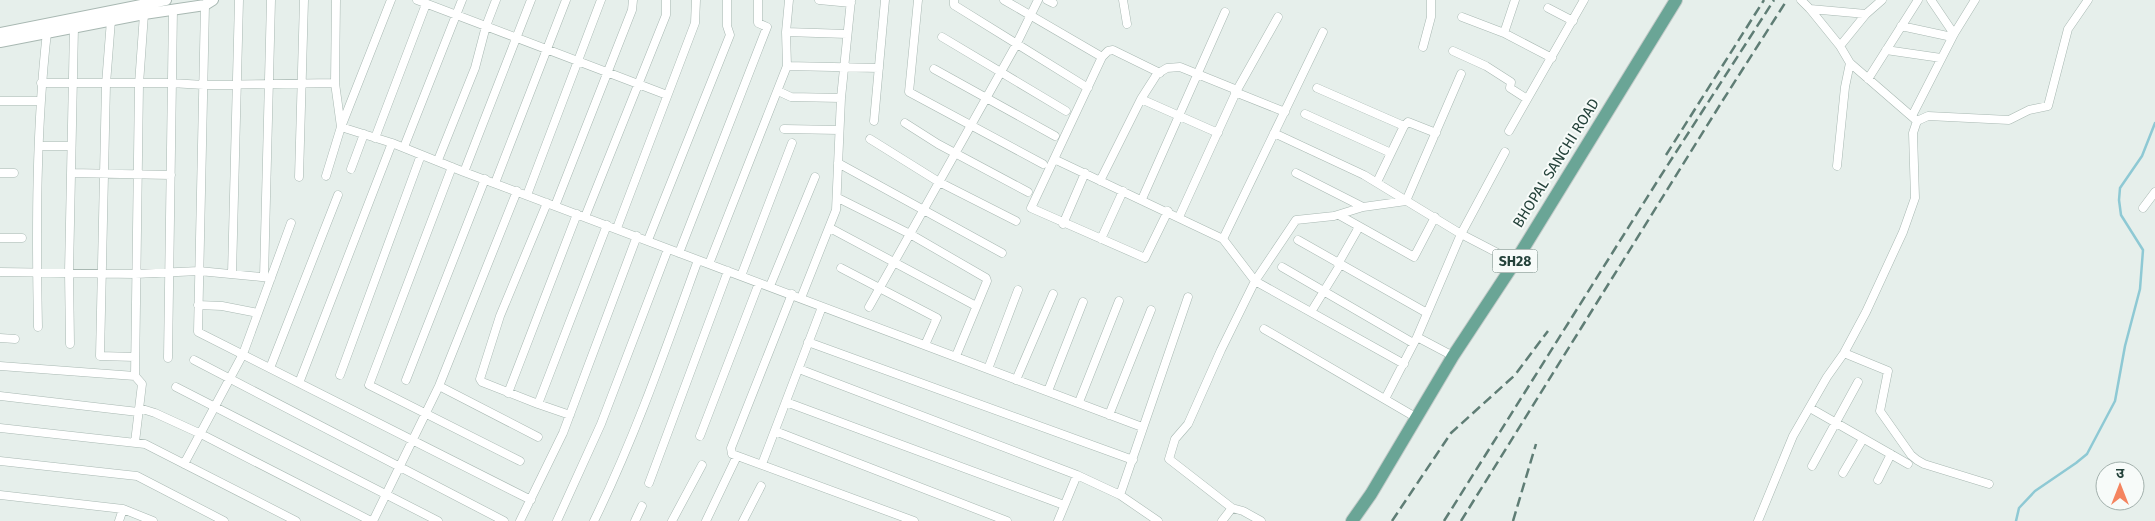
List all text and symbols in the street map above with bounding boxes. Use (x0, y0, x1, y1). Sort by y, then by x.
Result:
street label: BHOPAL SANCHI ROAD (1509, 95, 1603, 231)
road number: SH28 (1492, 250, 1538, 272)
north arrow (2095, 461, 2145, 511)
text: उ (2116, 465, 2125, 482)

